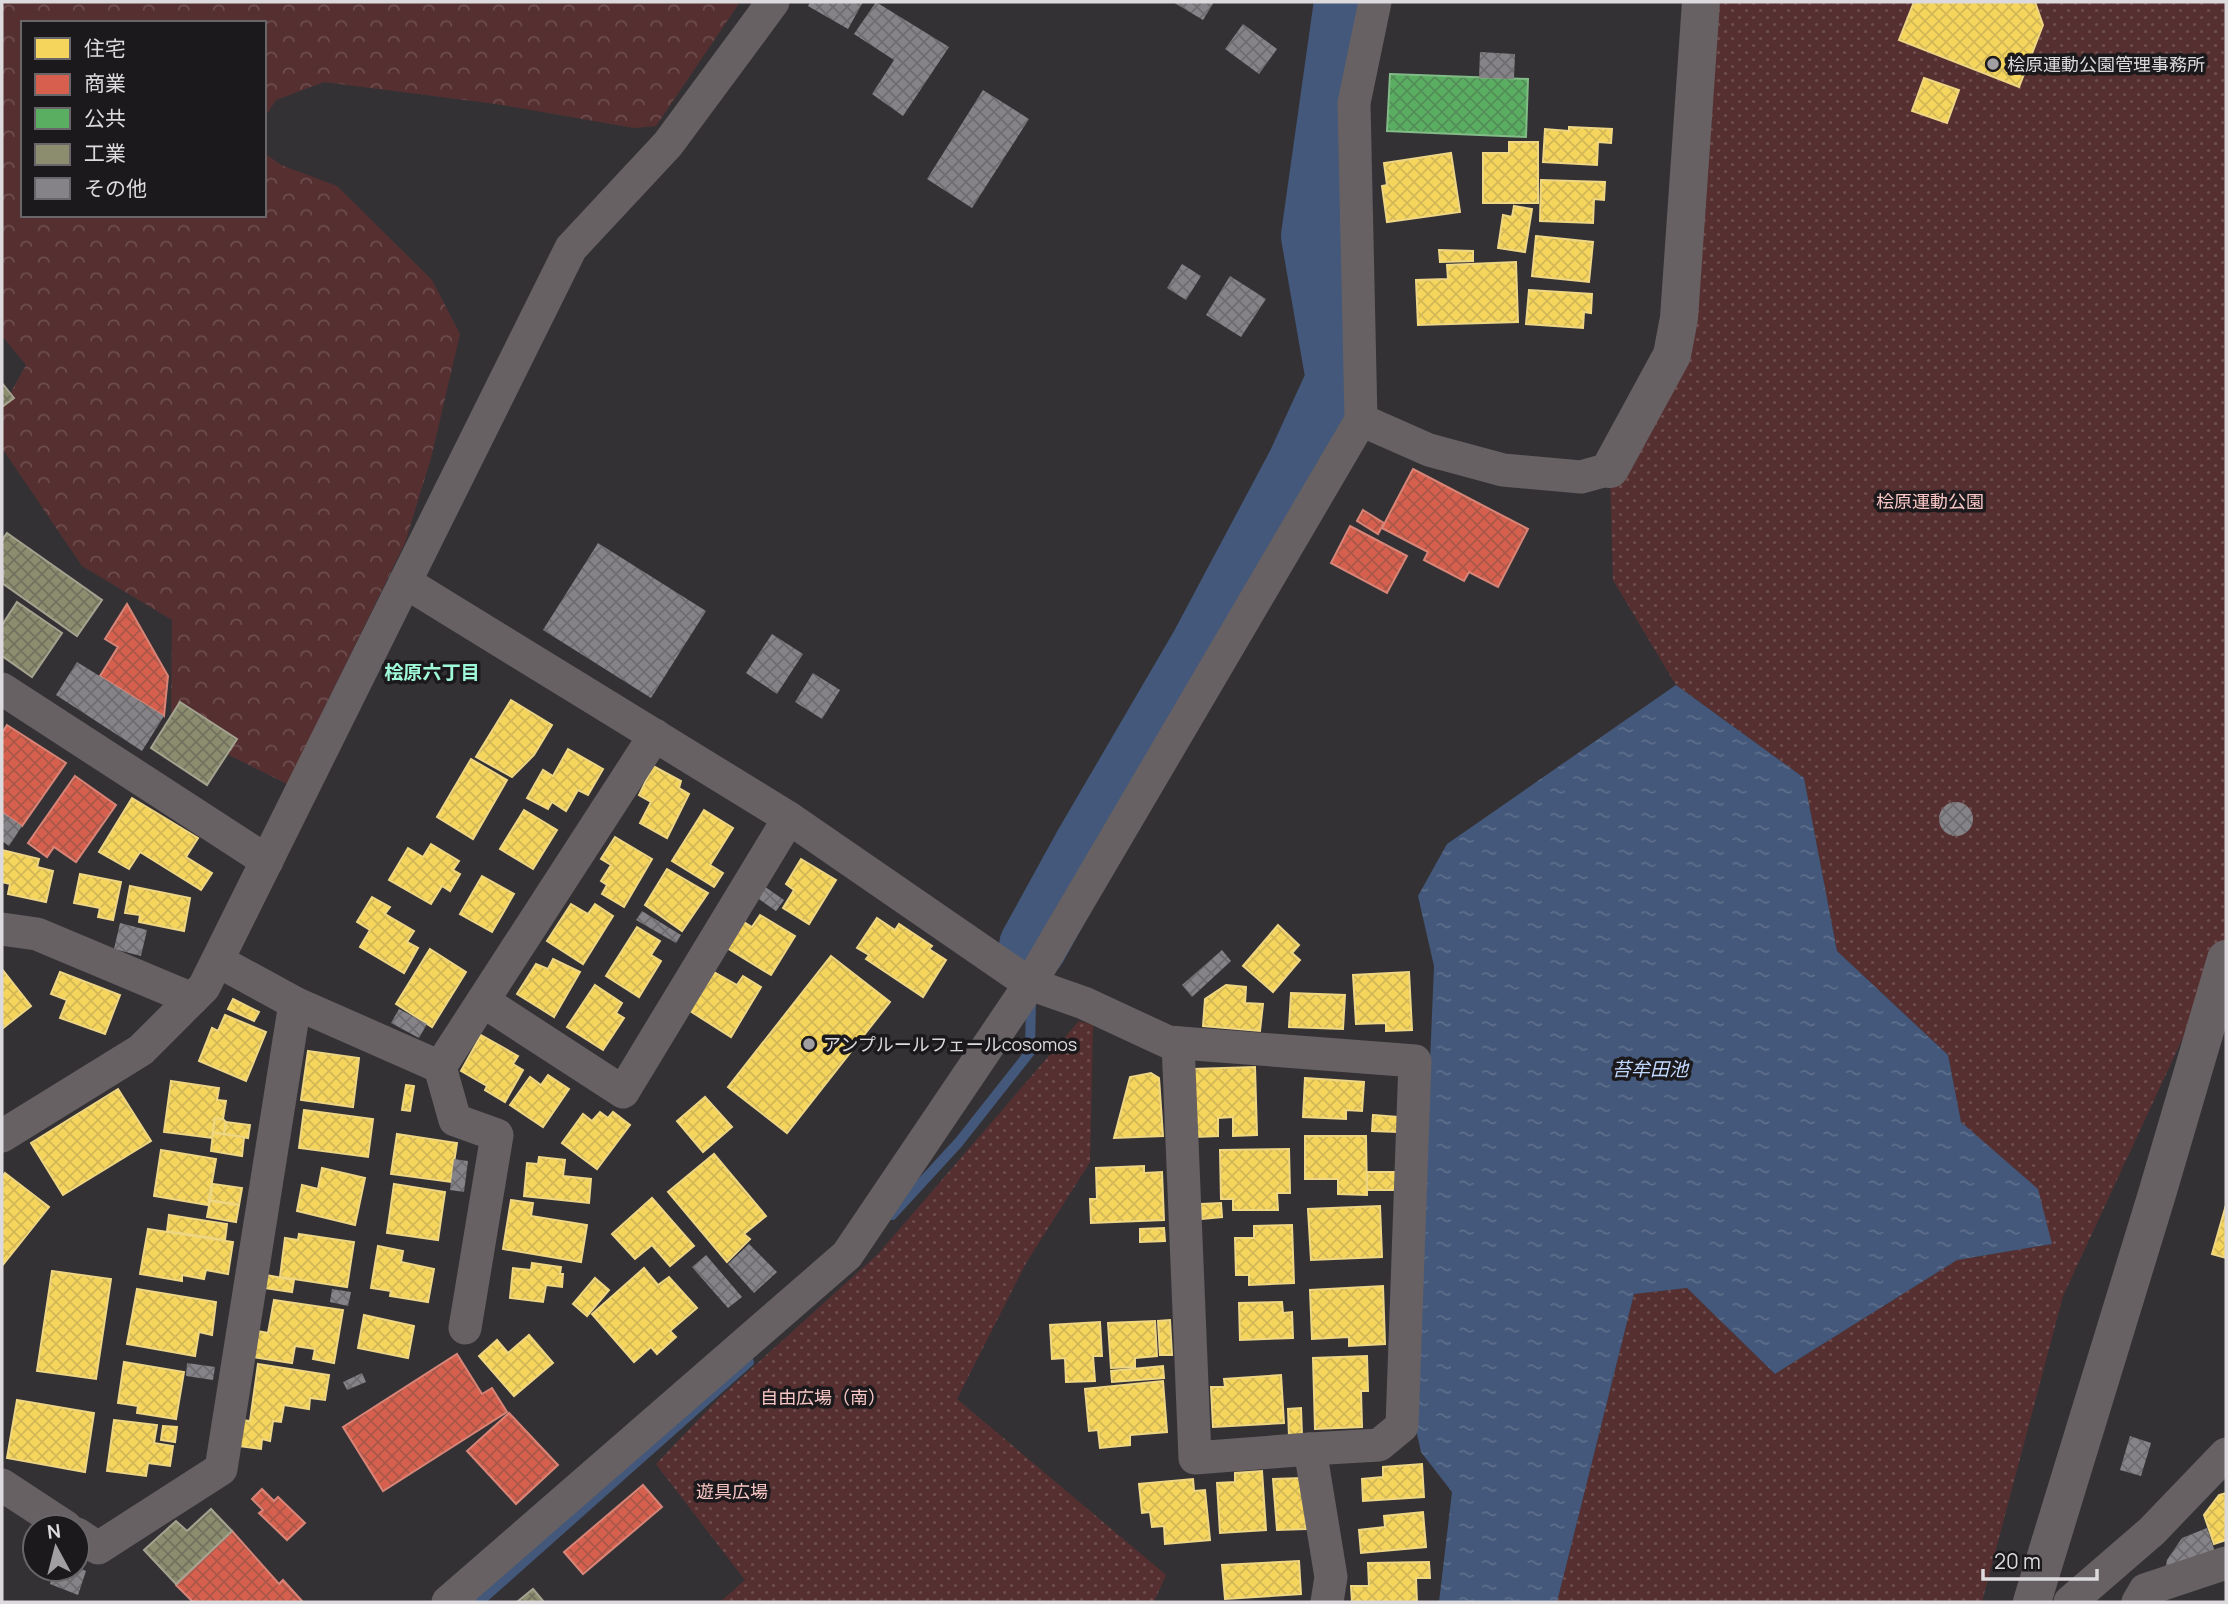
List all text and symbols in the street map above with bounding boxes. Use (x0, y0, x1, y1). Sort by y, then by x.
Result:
legend (21, 21, 266, 217)
text: 住宅 (84, 34, 126, 62)
place label: 桧原運動公園管理事務所 (2007, 52, 2205, 76)
marker: 桧原運動公園管理事務所 (1985, 56, 2001, 72)
text: 商業 (84, 69, 126, 97)
text: 公共 (84, 104, 126, 132)
text: 工業 (84, 139, 126, 167)
text: その他 (84, 174, 147, 202)
park label: 桧原運動公園 (1876, 489, 1984, 513)
district label: 桧原六丁目 (384, 659, 480, 685)
place label: アンプルールフェールcosomos (823, 1032, 1077, 1056)
marker: アンプルールフェールcosomos (801, 1036, 817, 1052)
water label: 苔牟田池 (1612, 1056, 1690, 1082)
park label: 自由広場（南） (760, 1385, 886, 1409)
park label: 遊具広場 (696, 1479, 768, 1503)
north arrow (21, 1513, 91, 1583)
text: N (46, 1517, 62, 1545)
scale bar (1983, 1538, 2097, 1582)
text: 20 m (1994, 1547, 2041, 1575)

